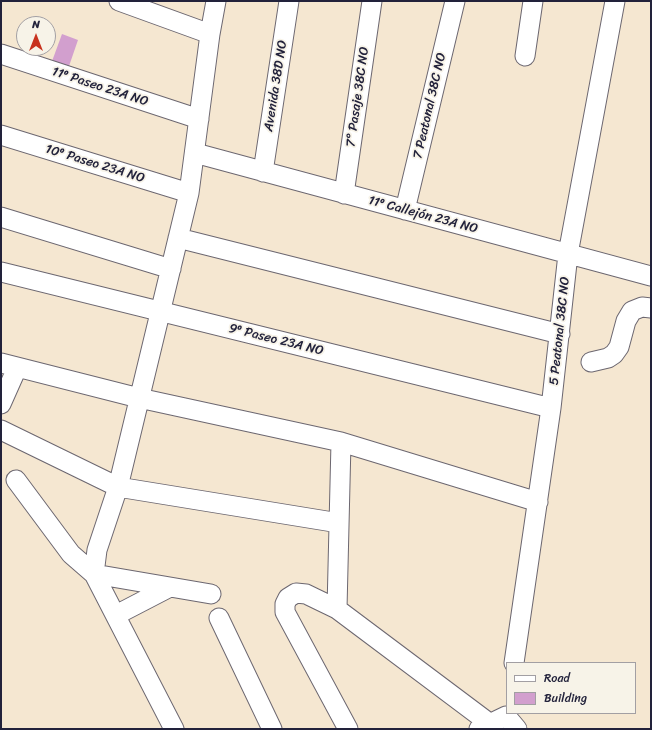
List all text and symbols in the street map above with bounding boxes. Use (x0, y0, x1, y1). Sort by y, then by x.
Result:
text: N (32, 15, 40, 34)
north arrow (16, 16, 56, 56)
street label: Avenida 38D NO (261, 39, 291, 133)
street label: 7° Pasaje 38C NO (343, 46, 373, 148)
street label: 7 Peatonal 38C NO (410, 51, 450, 161)
street label: 11º Paseo 23A NO (50, 64, 150, 110)
street label: 10º Paseo 23A NO (44, 142, 146, 186)
street label: 11º Callejón 23A NO (366, 193, 480, 237)
street label: 5 Peatonal 38C NO (547, 276, 573, 386)
street label: 9º Paseo 23A NO (227, 321, 325, 359)
legend (506, 662, 636, 714)
text: Road (544, 667, 570, 689)
text: Building (544, 687, 587, 709)

